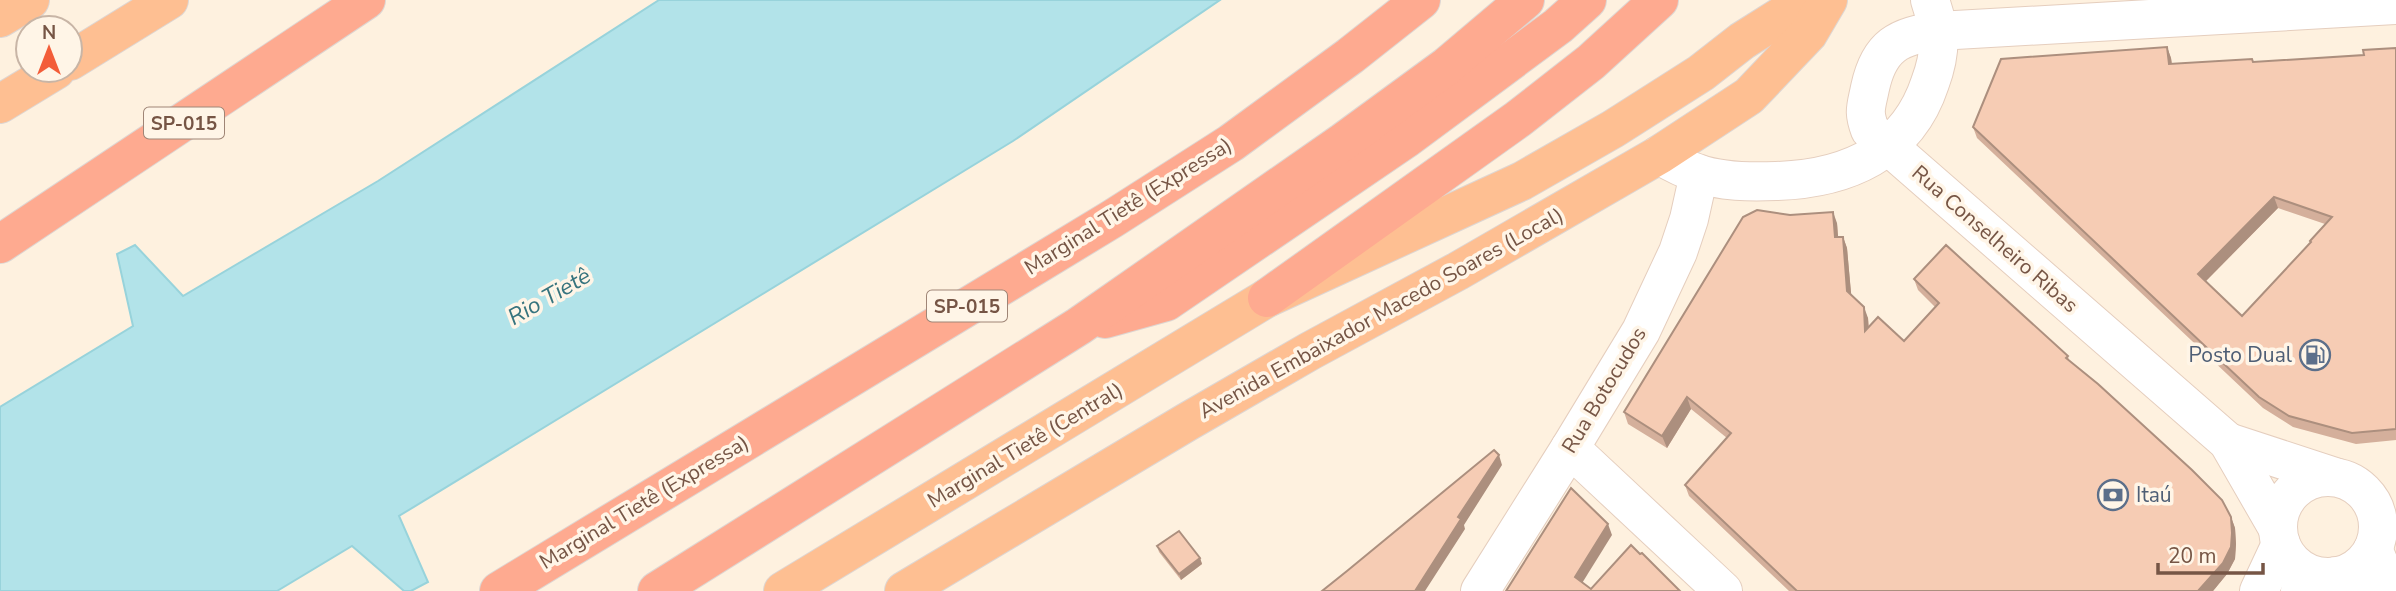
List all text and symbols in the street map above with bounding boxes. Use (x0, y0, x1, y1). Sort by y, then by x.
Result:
north arrow (14, 14, 84, 84)
text: N (42, 20, 56, 46)
road number: SP-015 (144, 108, 224, 139)
street label: Marginal Tietê (Expressa) (1019, 131, 1237, 281)
street label: Rua Conselheiro Ribas (1906, 159, 2084, 319)
street label: Avenida Embaixador Macedo Soares (Local) (1194, 201, 1568, 425)
water label: Rio Tietê (502, 260, 596, 333)
road number: SP-015 (927, 290, 1007, 322)
street label: Rua Botocudos (1555, 322, 1653, 458)
fuel station icon: Posto Dual (2298, 338, 2332, 372)
place label: Posto Dual (2188, 341, 2293, 369)
street label: Marginal Tietê (Central) (922, 376, 1128, 514)
street label: Marginal Tietê (Expressa) (534, 428, 754, 576)
bank icon: Itaú (2096, 478, 2130, 512)
place label: Itaú (2136, 481, 2172, 509)
scale bar (2158, 532, 2263, 576)
text: 20 m (2168, 542, 2217, 570)

